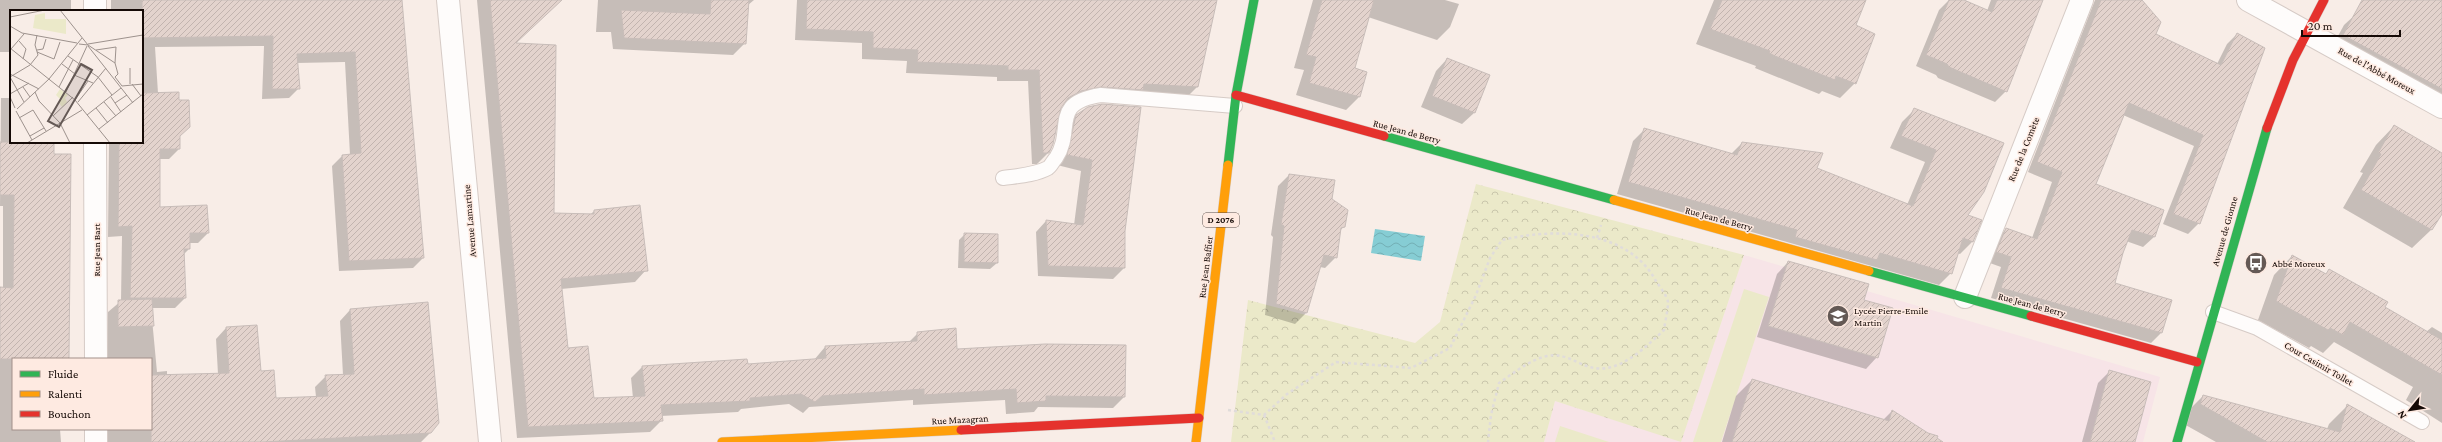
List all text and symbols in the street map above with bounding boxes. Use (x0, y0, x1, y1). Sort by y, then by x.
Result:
inset map (10, 10, 143, 143)
scale bar (2302, 12, 2400, 38)
text: 20 m (2308, 19, 2333, 33)
street label: Rue de l'Abbé Moreux (2336, 45, 2418, 96)
street label: Rue de la Comète (2006, 115, 2042, 183)
street label: Rue Jean de Berry (1372, 117, 1442, 146)
street label: Avenue Lamartine (461, 184, 478, 258)
street label: Avenue de Gionne (2209, 194, 2240, 267)
street label: Rue Jean de Berry (1684, 204, 1754, 233)
road number: D 2076 (1203, 213, 1239, 227)
street label: Rue Jean Bart (91, 223, 102, 277)
street label: Rue Jean Baffier (1196, 235, 1215, 299)
bus stop icon: Abbé Moreux (2243, 250, 2269, 276)
place label: Abbé Moreux (2272, 258, 2325, 269)
street label: Rue Jean de Berry (1997, 290, 2067, 319)
school or university icon: Lycée Pierre-Emile Martin (1825, 303, 1851, 329)
place label: Lycée Pierre-Emile Martin (1854, 305, 1929, 328)
street label: Cour Casimir Tollet (2282, 339, 2356, 388)
legend (12, 358, 152, 430)
text: Fluide (48, 367, 78, 381)
text: Ralenti (48, 387, 82, 401)
north arrow (2390, 390, 2430, 430)
text: Bouchon (48, 407, 91, 421)
text: N (2394, 408, 2408, 421)
street label: Rue Mazagran (931, 412, 989, 426)

